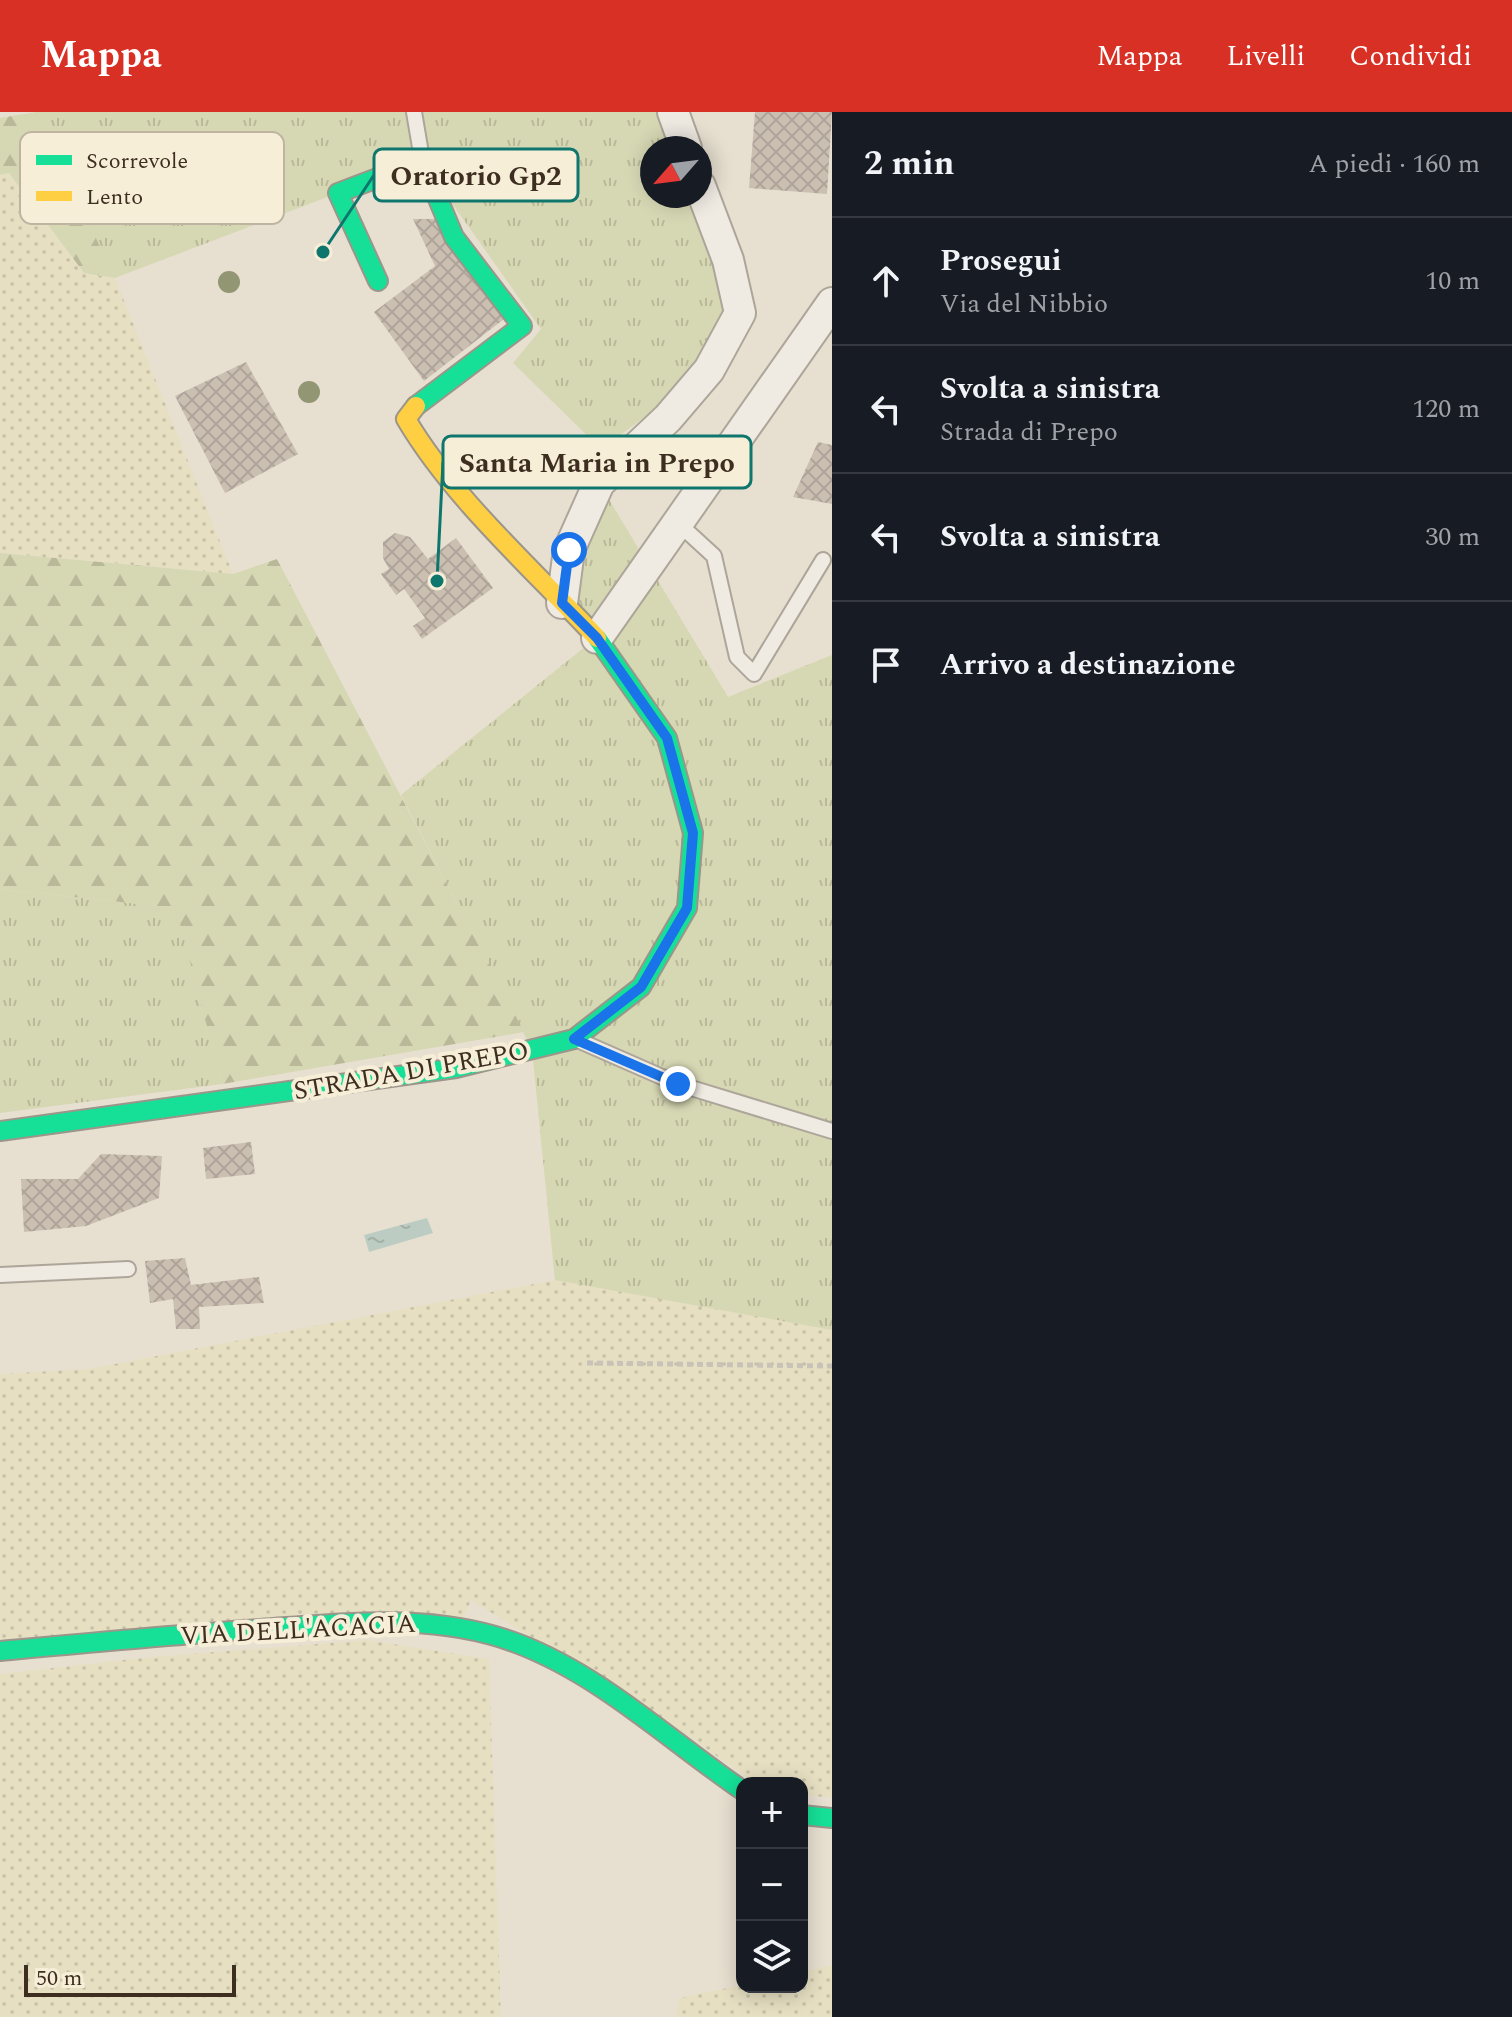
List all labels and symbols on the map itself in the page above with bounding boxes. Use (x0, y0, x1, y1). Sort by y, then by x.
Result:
legend (20, 132, 284, 224)
north arrow (640, 136, 712, 208)
text: Scorrevole (86, 145, 188, 178)
callout: Oratorio Gp2 (374, 149, 578, 201)
text: Oratorio Gp2 (390, 155, 562, 198)
text: Lento (86, 181, 143, 214)
callout: Santa Maria in Prepo (443, 436, 751, 488)
text: Santa Maria in Prepo (459, 442, 735, 485)
route start (551, 532, 587, 568)
street label: STRADA DI PREPO (290, 1031, 532, 1111)
route end (660, 1066, 696, 1102)
street label: VIA DELL'ACACIA (179, 1604, 417, 1656)
scale bar (24, 1961, 236, 1997)

